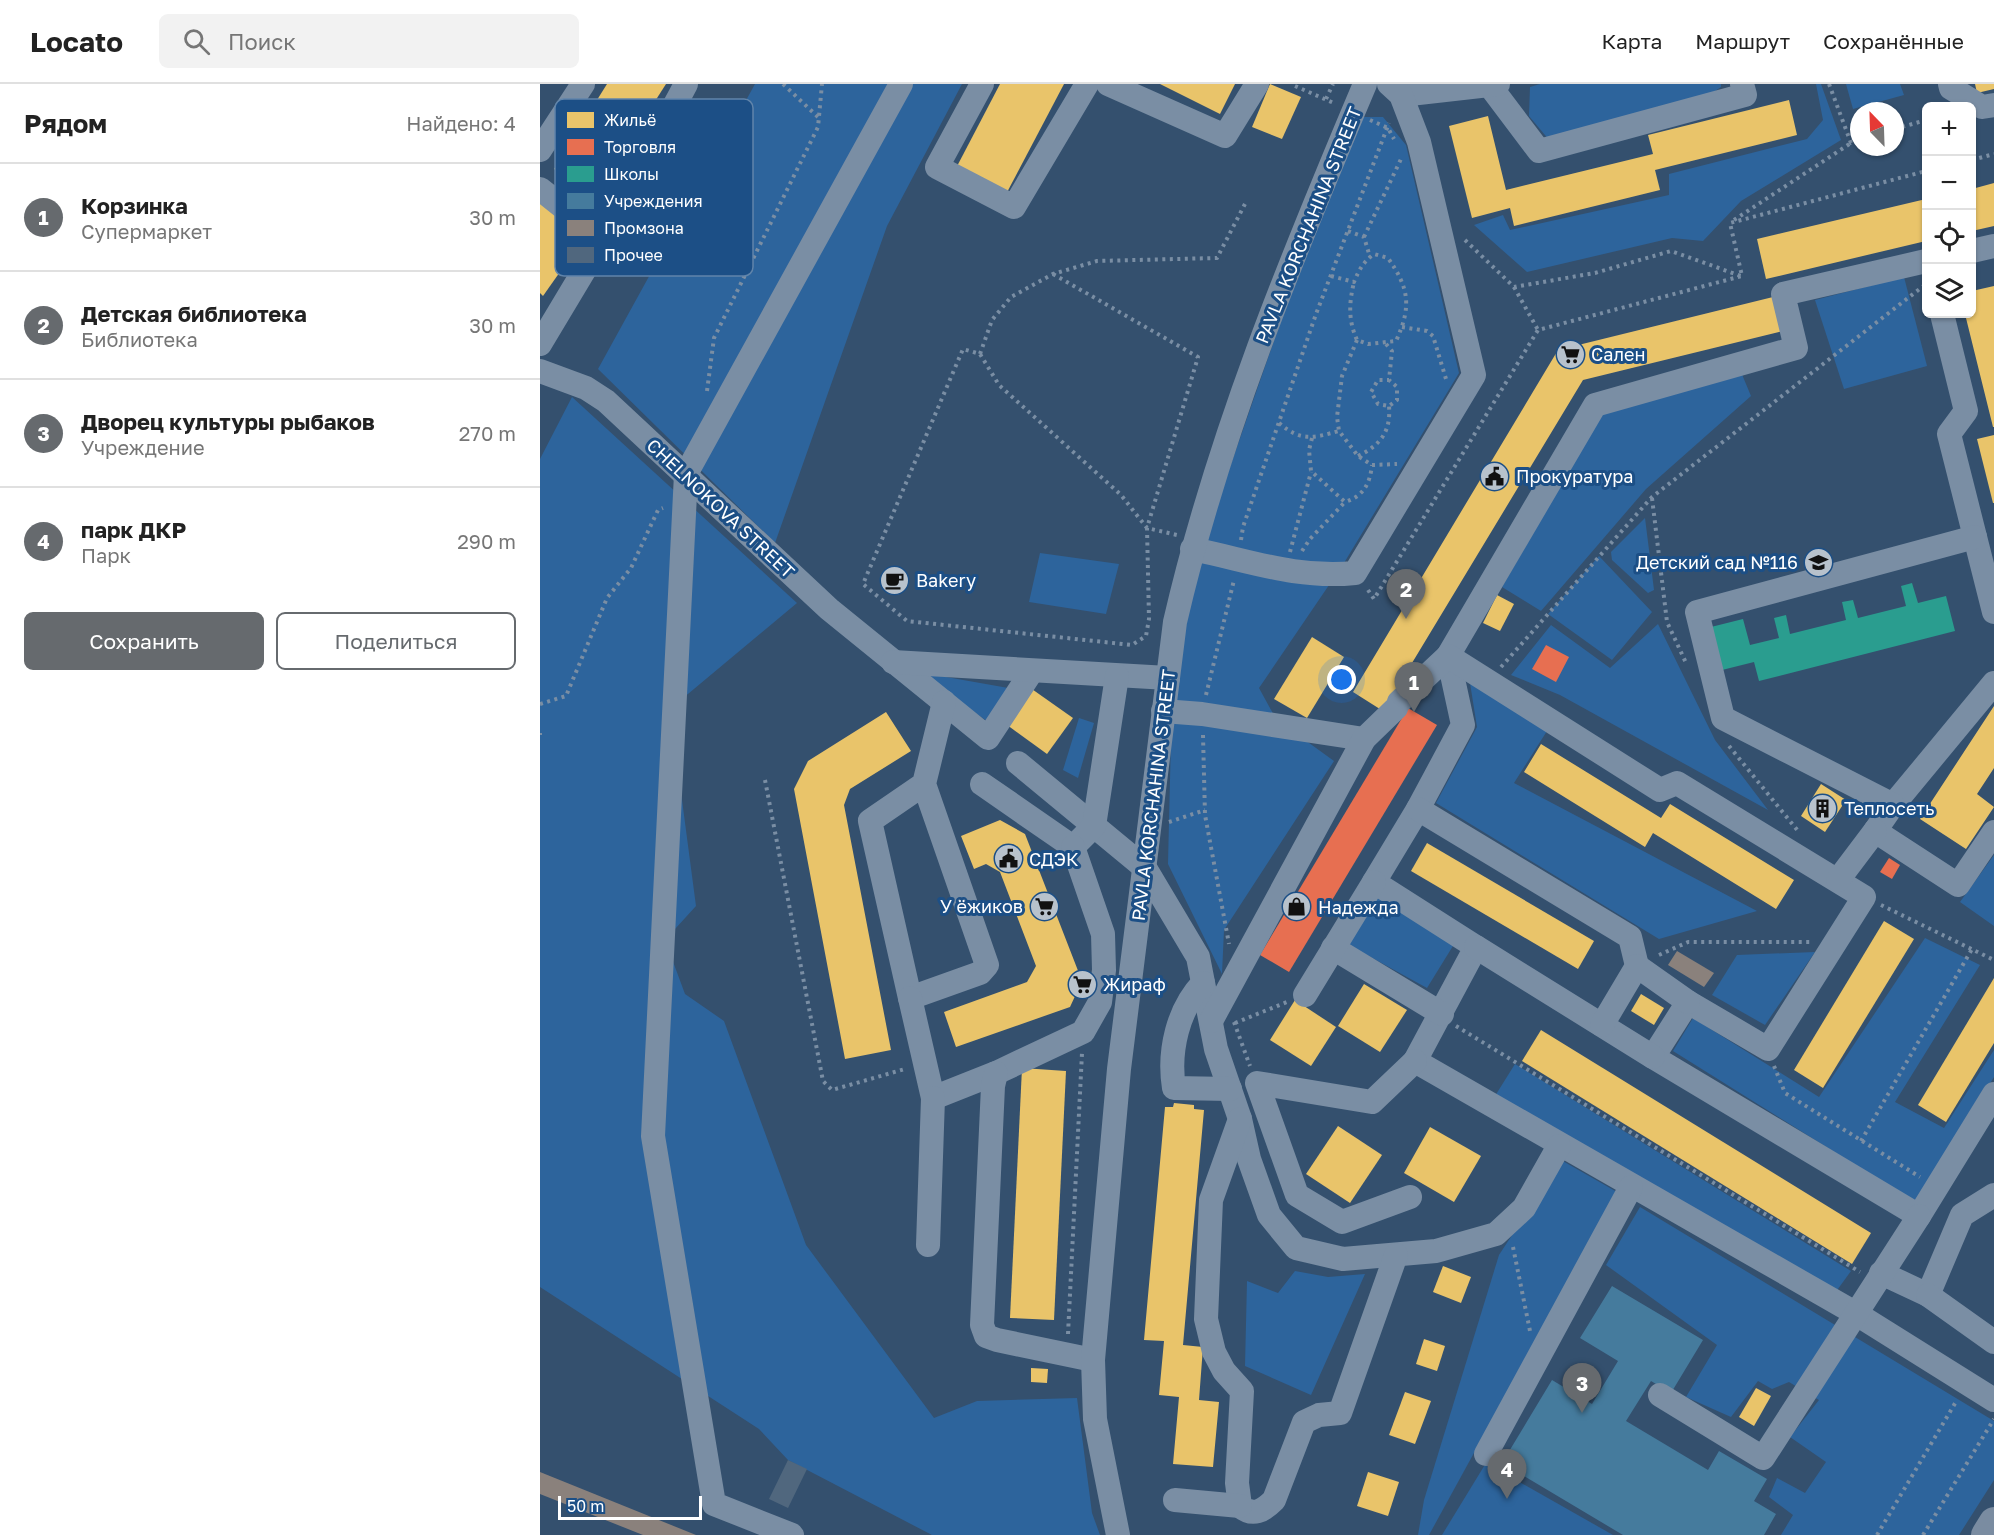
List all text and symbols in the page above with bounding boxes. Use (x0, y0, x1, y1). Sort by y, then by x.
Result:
search box (159, 14, 579, 68)
text: Locato (30, 25, 123, 58)
icon: search (180, 25, 213, 58)
text: Поиск (228, 28, 296, 55)
text: Карта (1601, 28, 1662, 54)
text: Маршрут (1695, 28, 1790, 54)
text: Сохранённые (1823, 28, 1964, 54)
legend (555, 99, 753, 276)
north arrow (1850, 102, 1904, 156)
map controls (1922, 102, 1976, 318)
button: + (1922, 102, 1976, 156)
street label: PAVLA KORCHAHINA STREET (1250, 103, 1366, 347)
text: Рядом (24, 108, 107, 139)
text: Жильё (604, 110, 656, 130)
text: Найдено: 4 (406, 111, 516, 135)
text: Торговля (604, 137, 676, 157)
button: − (1922, 156, 1976, 210)
text: Школы (604, 164, 659, 184)
text: Учреждения (604, 191, 703, 211)
text: Корзинка (81, 192, 188, 219)
text: 1 (38, 205, 49, 229)
text: 30 m (469, 205, 516, 229)
button: locate (1922, 210, 1976, 264)
text: Промзона (604, 218, 684, 238)
text: Супермаркет (81, 219, 212, 243)
text: Прочее (604, 245, 663, 265)
button: layers (1922, 264, 1976, 318)
text: Детская библиотека (81, 300, 307, 327)
text: 2 (37, 313, 50, 337)
text: 30 m (469, 313, 516, 337)
text: Библиотека (81, 327, 198, 351)
supermarket icon: Сален (1554, 338, 1586, 370)
place label: Сален (1591, 343, 1645, 365)
text: Дворец культуры рыбаков (81, 408, 375, 435)
text: 3 (37, 421, 50, 445)
text: 270 m (459, 421, 516, 445)
street label: CHELNOKOVA STREET (642, 434, 800, 582)
text: Учреждение (81, 435, 205, 459)
public building icon: Прокуратура (1479, 460, 1511, 492)
place label: Прокуратура (1516, 465, 1634, 487)
text: парк ДКР (81, 516, 186, 543)
text: 4 (37, 529, 50, 553)
text: 290 m (457, 529, 516, 553)
text: Парк (81, 543, 131, 567)
school or university icon: Детский сад №116 (1803, 546, 1835, 578)
place label: Детский сад №116 (1636, 551, 1798, 573)
cafe icon: Bakery (879, 564, 911, 596)
place label: Bakery (916, 569, 976, 591)
pin: 2 (1386, 570, 1426, 619)
button: Сохранить (24, 612, 264, 670)
button: Поделиться (276, 612, 516, 670)
pin: 1 (1394, 662, 1434, 712)
your location (1327, 665, 1356, 694)
street label: PAVLA KORCHAHINA STREET (1127, 668, 1179, 922)
building icon: Теплосеть (1807, 792, 1839, 824)
place label: Теплосеть (1844, 797, 1934, 819)
public building icon: СДЭК (992, 843, 1024, 875)
place label: СДЭК (1029, 848, 1079, 870)
supermarket icon: У ёжиков (1028, 890, 1060, 922)
shop icon: Надежда (1281, 891, 1313, 923)
place label: У ёжиков (940, 895, 1023, 917)
place label: Надежда (1318, 896, 1399, 918)
supermarket icon: Жираф (1066, 968, 1098, 1000)
place label: Жираф (1103, 973, 1166, 995)
pin: 3 (1562, 1364, 1602, 1413)
pin: 4 (1488, 1450, 1526, 1499)
scale bar (558, 1493, 702, 1520)
text: 50 m (567, 1496, 604, 1516)

